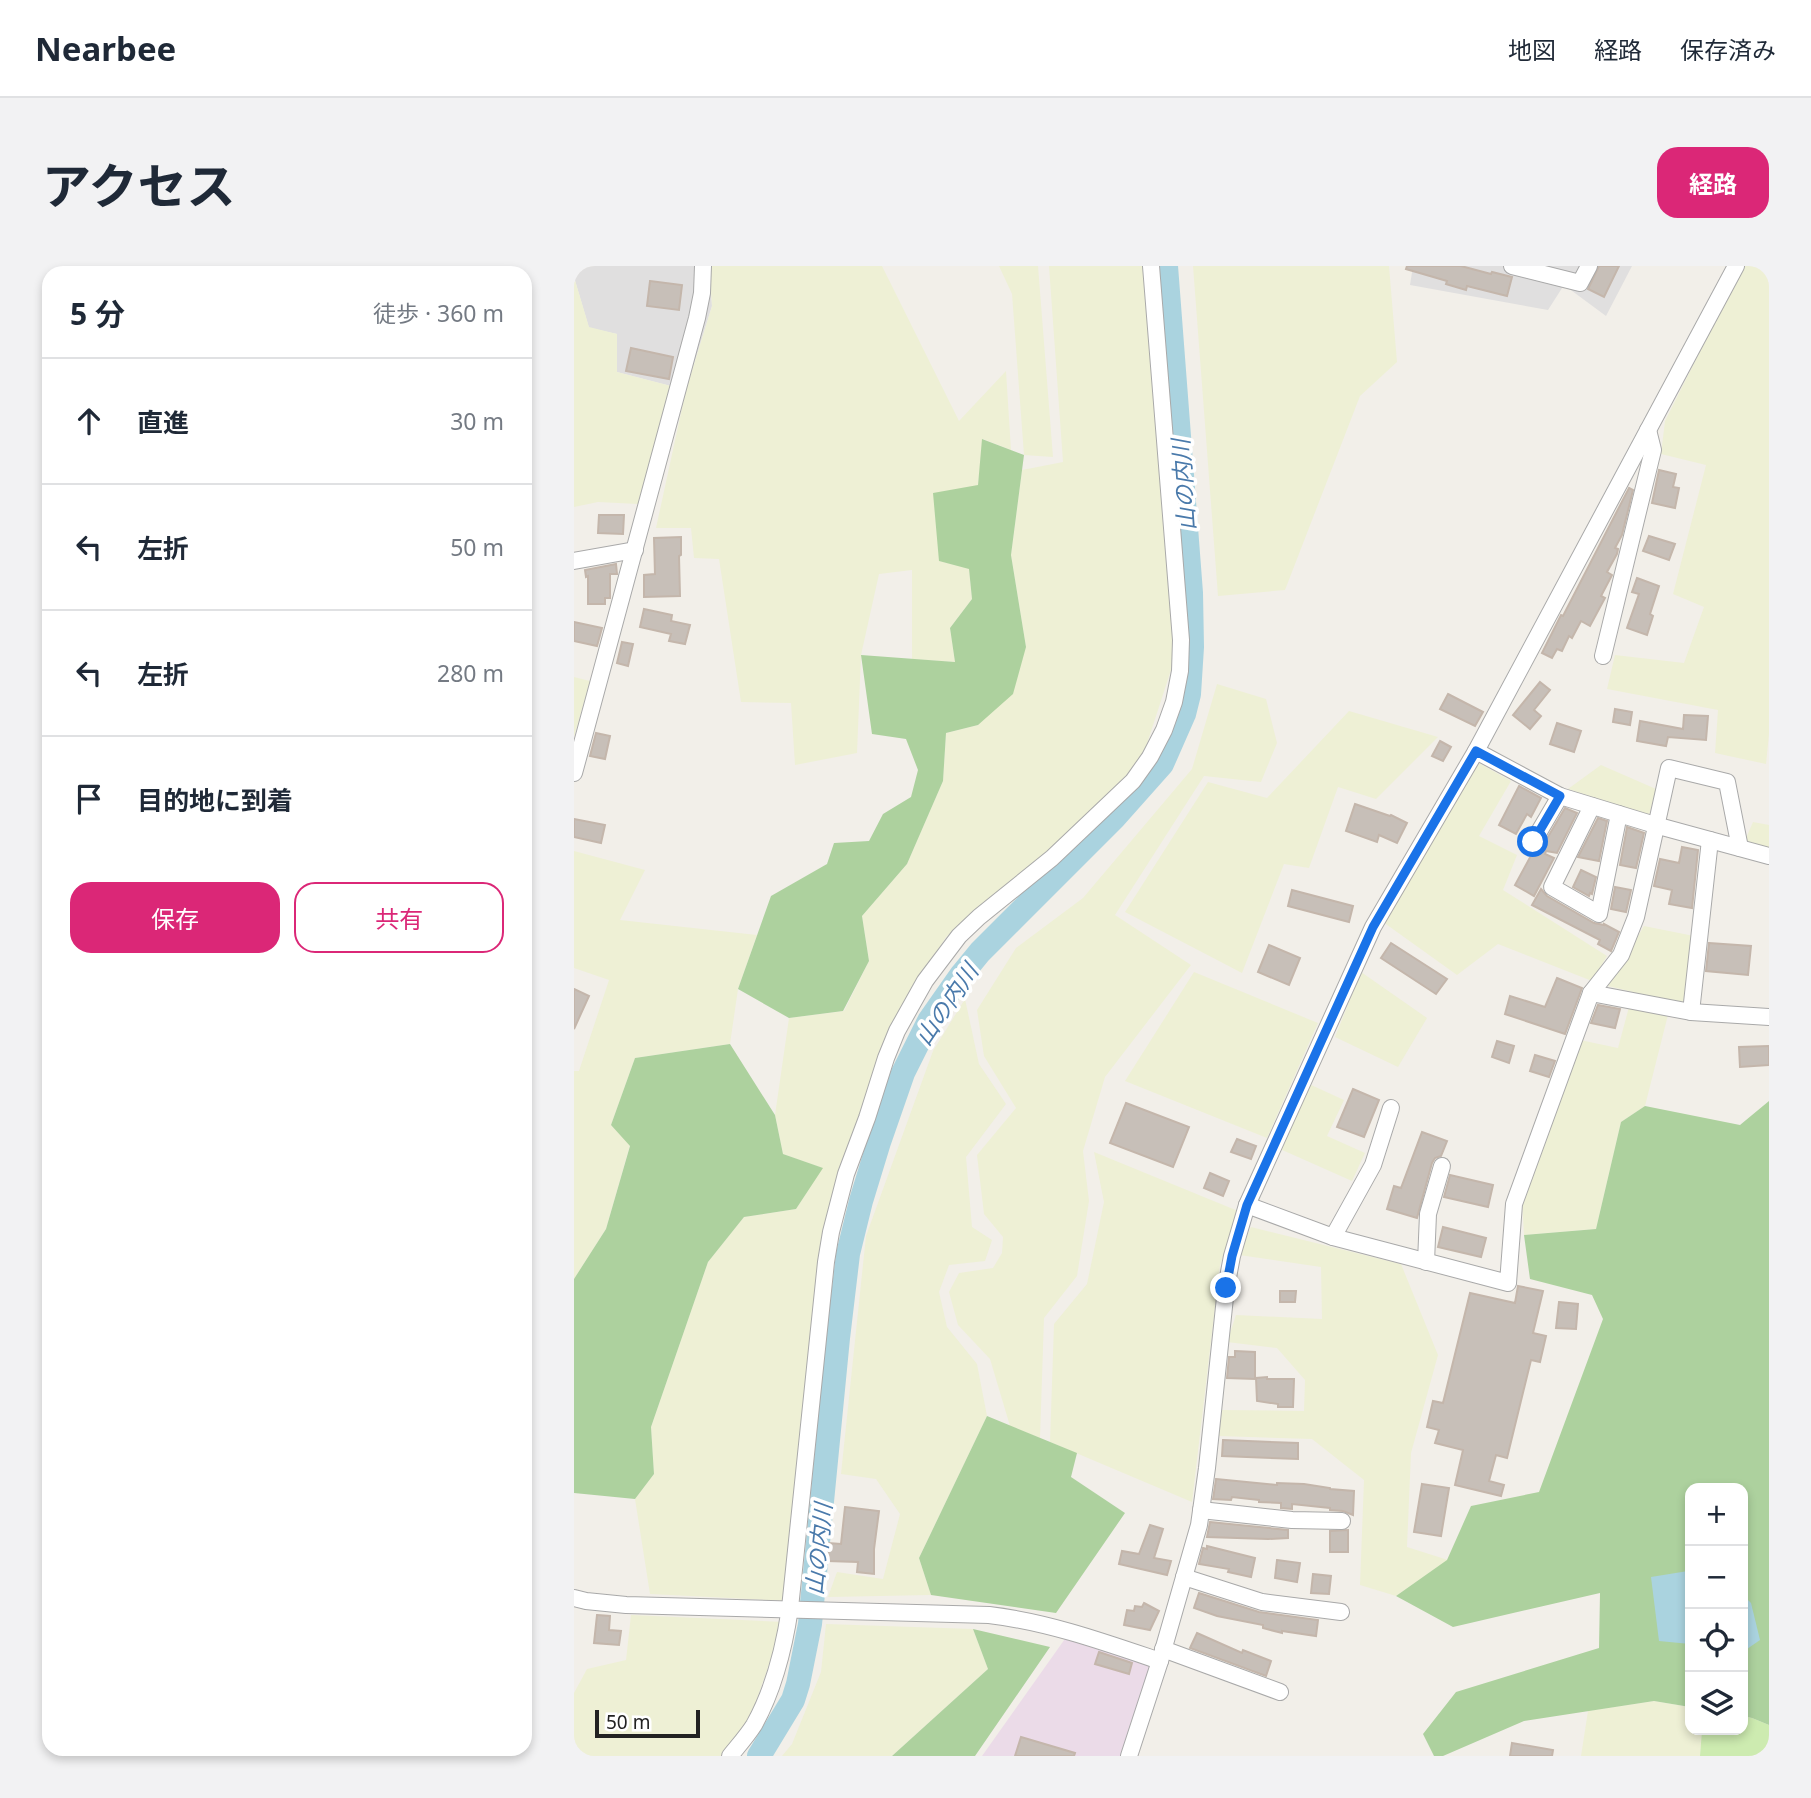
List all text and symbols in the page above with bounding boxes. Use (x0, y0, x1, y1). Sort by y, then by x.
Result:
text: Nearbee (35, 26, 176, 71)
text: 地図 (1508, 33, 1556, 66)
text: 経路 (1594, 33, 1642, 66)
text: 保存済み (1680, 33, 1776, 66)
button: 経路 (1657, 147, 1769, 218)
text: アクセス (42, 152, 236, 218)
text: 5 分 (70, 293, 125, 334)
text: 徒歩 · 360 m (373, 297, 504, 329)
icon: ahead (70, 402, 108, 440)
text: 直進 (137, 404, 189, 440)
text: 30 m (450, 405, 504, 437)
water label: 山の内川 (1164, 435, 1202, 532)
icon: left (70, 528, 108, 566)
text: 左折 (137, 530, 189, 566)
text: 50 m (450, 531, 504, 563)
icon: left (70, 654, 108, 692)
text: 左折 (137, 656, 189, 692)
text: 280 m (437, 657, 504, 689)
icon: arrive (70, 780, 108, 818)
text: 目的地に到着 (137, 782, 293, 818)
route start (1517, 826, 1548, 857)
button: 保存 (70, 882, 280, 953)
button: 共有 (294, 882, 504, 953)
water label: 山の内川 (907, 954, 987, 1051)
route end (1210, 1272, 1241, 1303)
map controls (1685, 1483, 1748, 1735)
button: + (1685, 1483, 1748, 1546)
water label: 山の内川 (797, 1499, 839, 1596)
button: − (1685, 1546, 1748, 1609)
button: locate (1685, 1609, 1748, 1672)
button: layers (1685, 1672, 1748, 1735)
scale bar (595, 1707, 700, 1739)
text: 50 m (606, 1709, 650, 1735)

